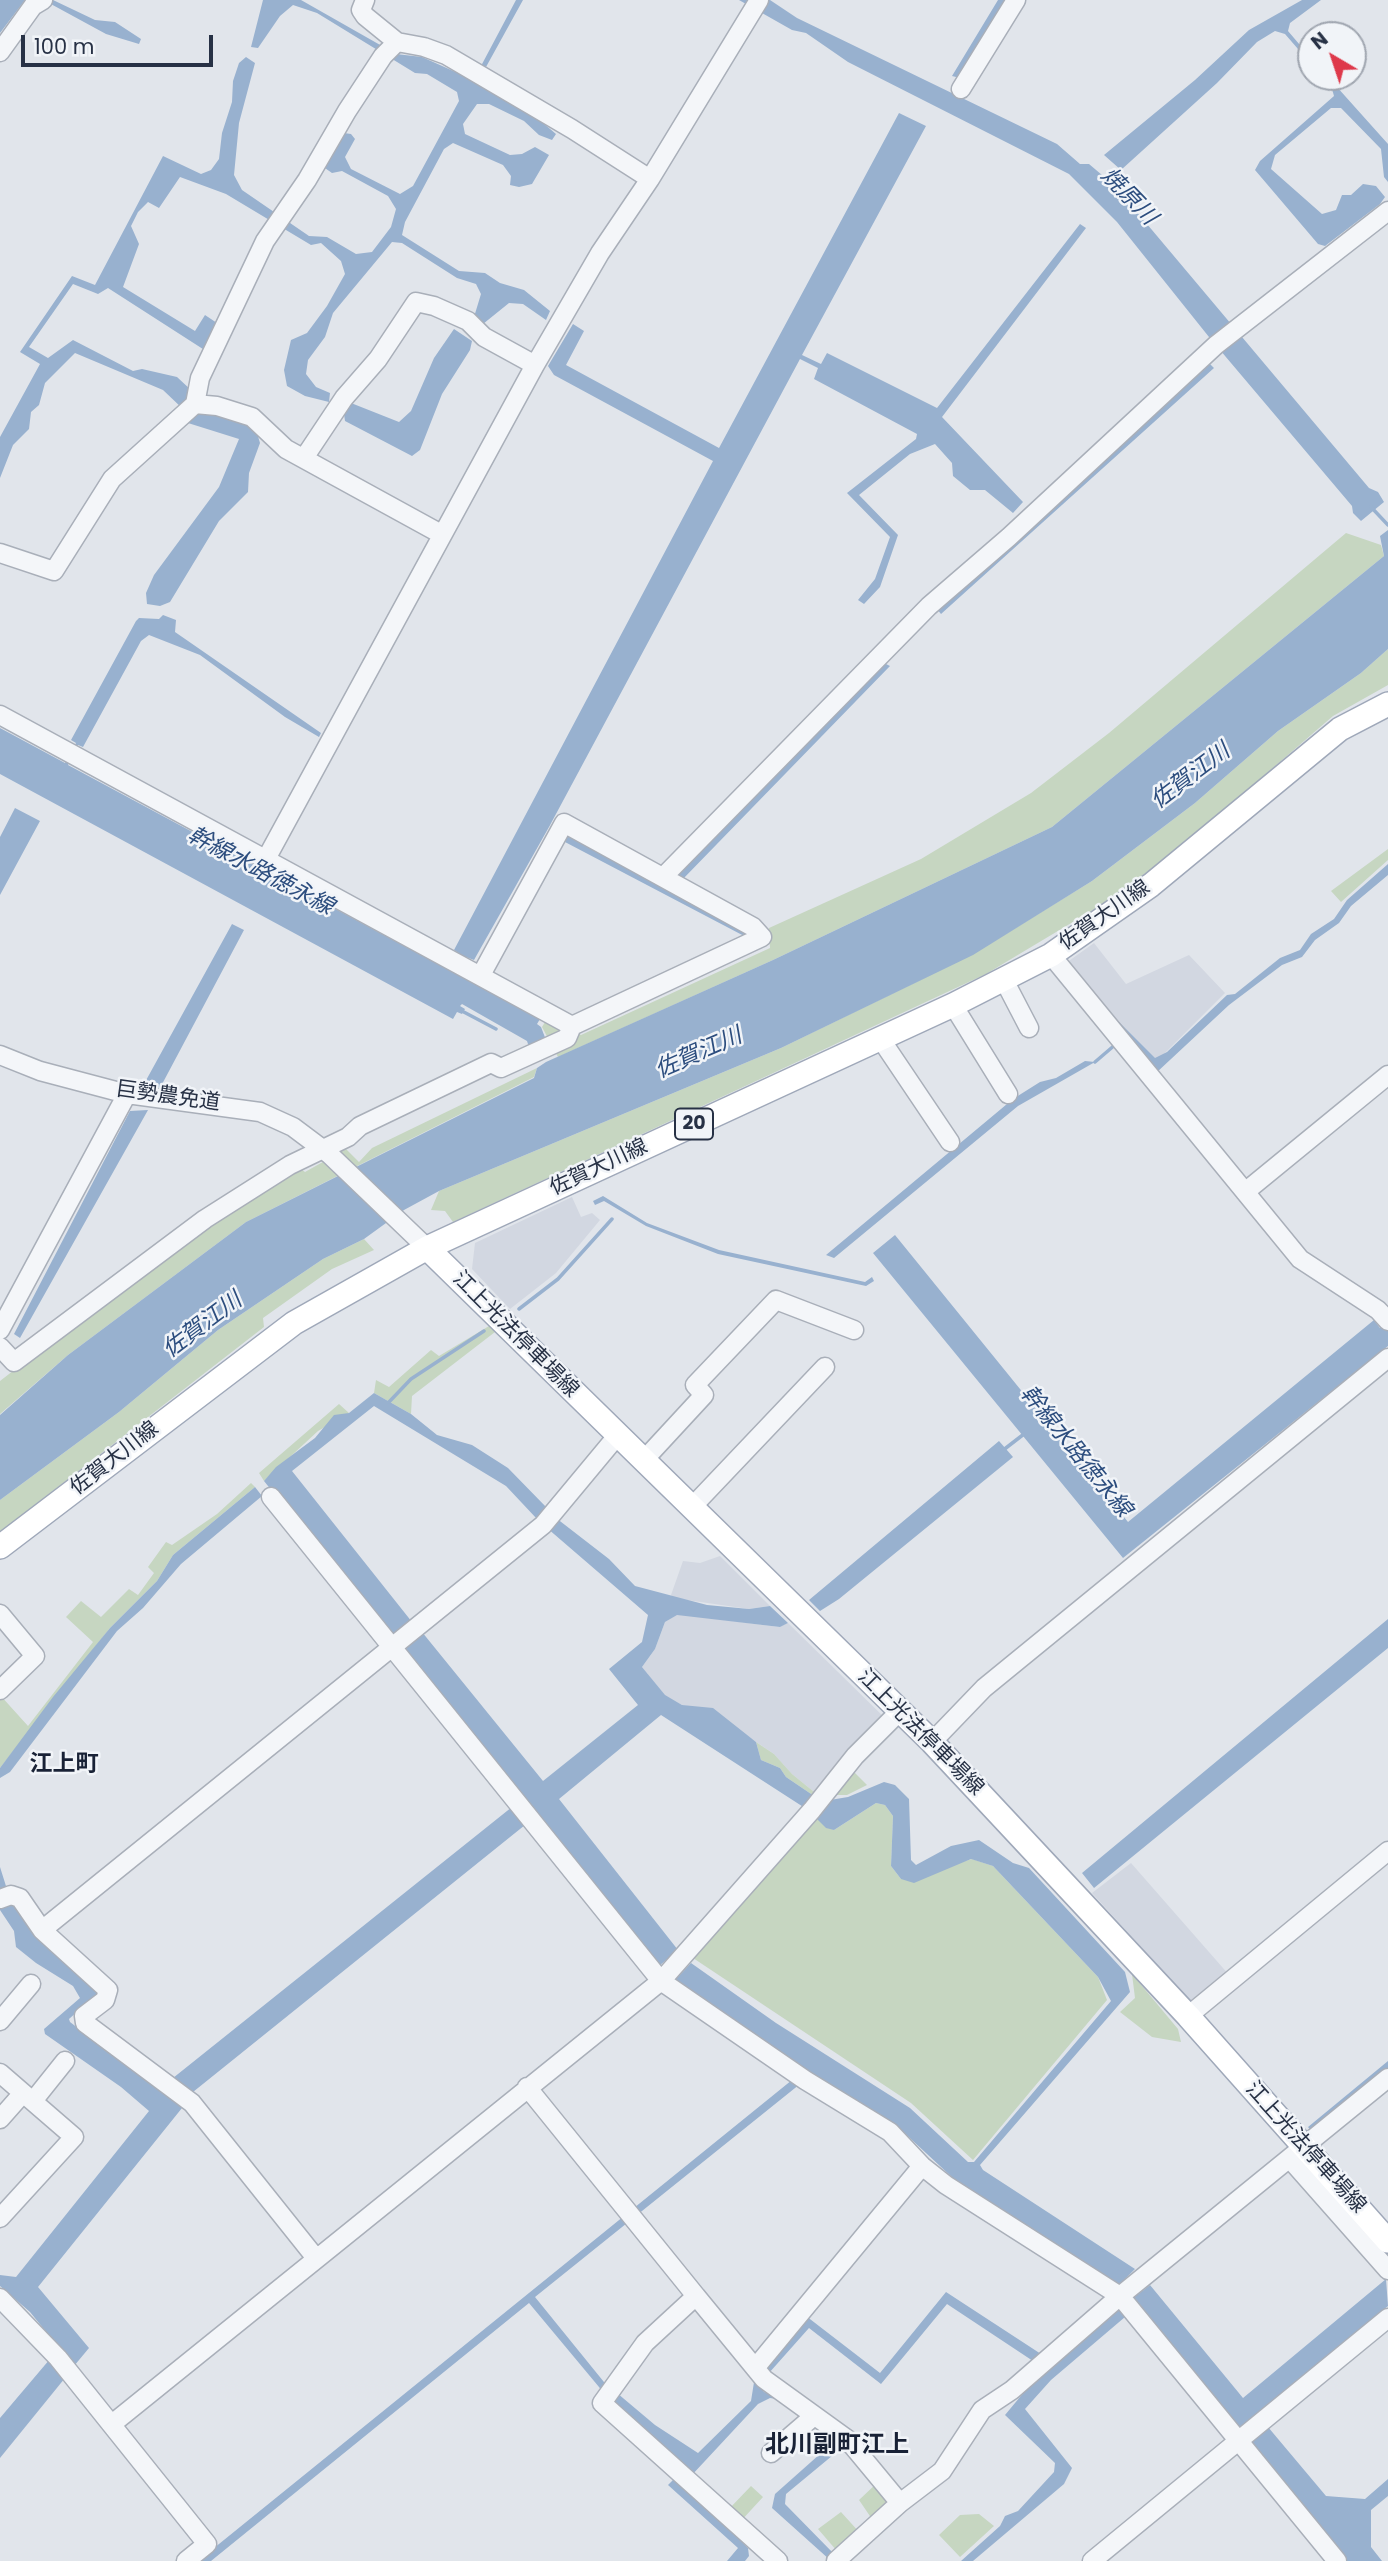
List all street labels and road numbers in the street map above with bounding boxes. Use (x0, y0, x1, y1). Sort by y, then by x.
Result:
street label: 佐賀大川線 (1055, 876, 1155, 956)
street label: 巨勢農免道 (114, 1077, 222, 1117)
road number: 20 (675, 1108, 713, 1140)
street label: 佐賀大川線 (546, 1134, 652, 1202)
street label: 江上光法停車場線 (447, 1267, 583, 1403)
street label: 佐賀大川線 (66, 1417, 164, 1501)
street label: 江上光法停車場線 (852, 1665, 988, 1801)
street label: 江上光法停車場線 (1239, 2077, 1371, 2219)

